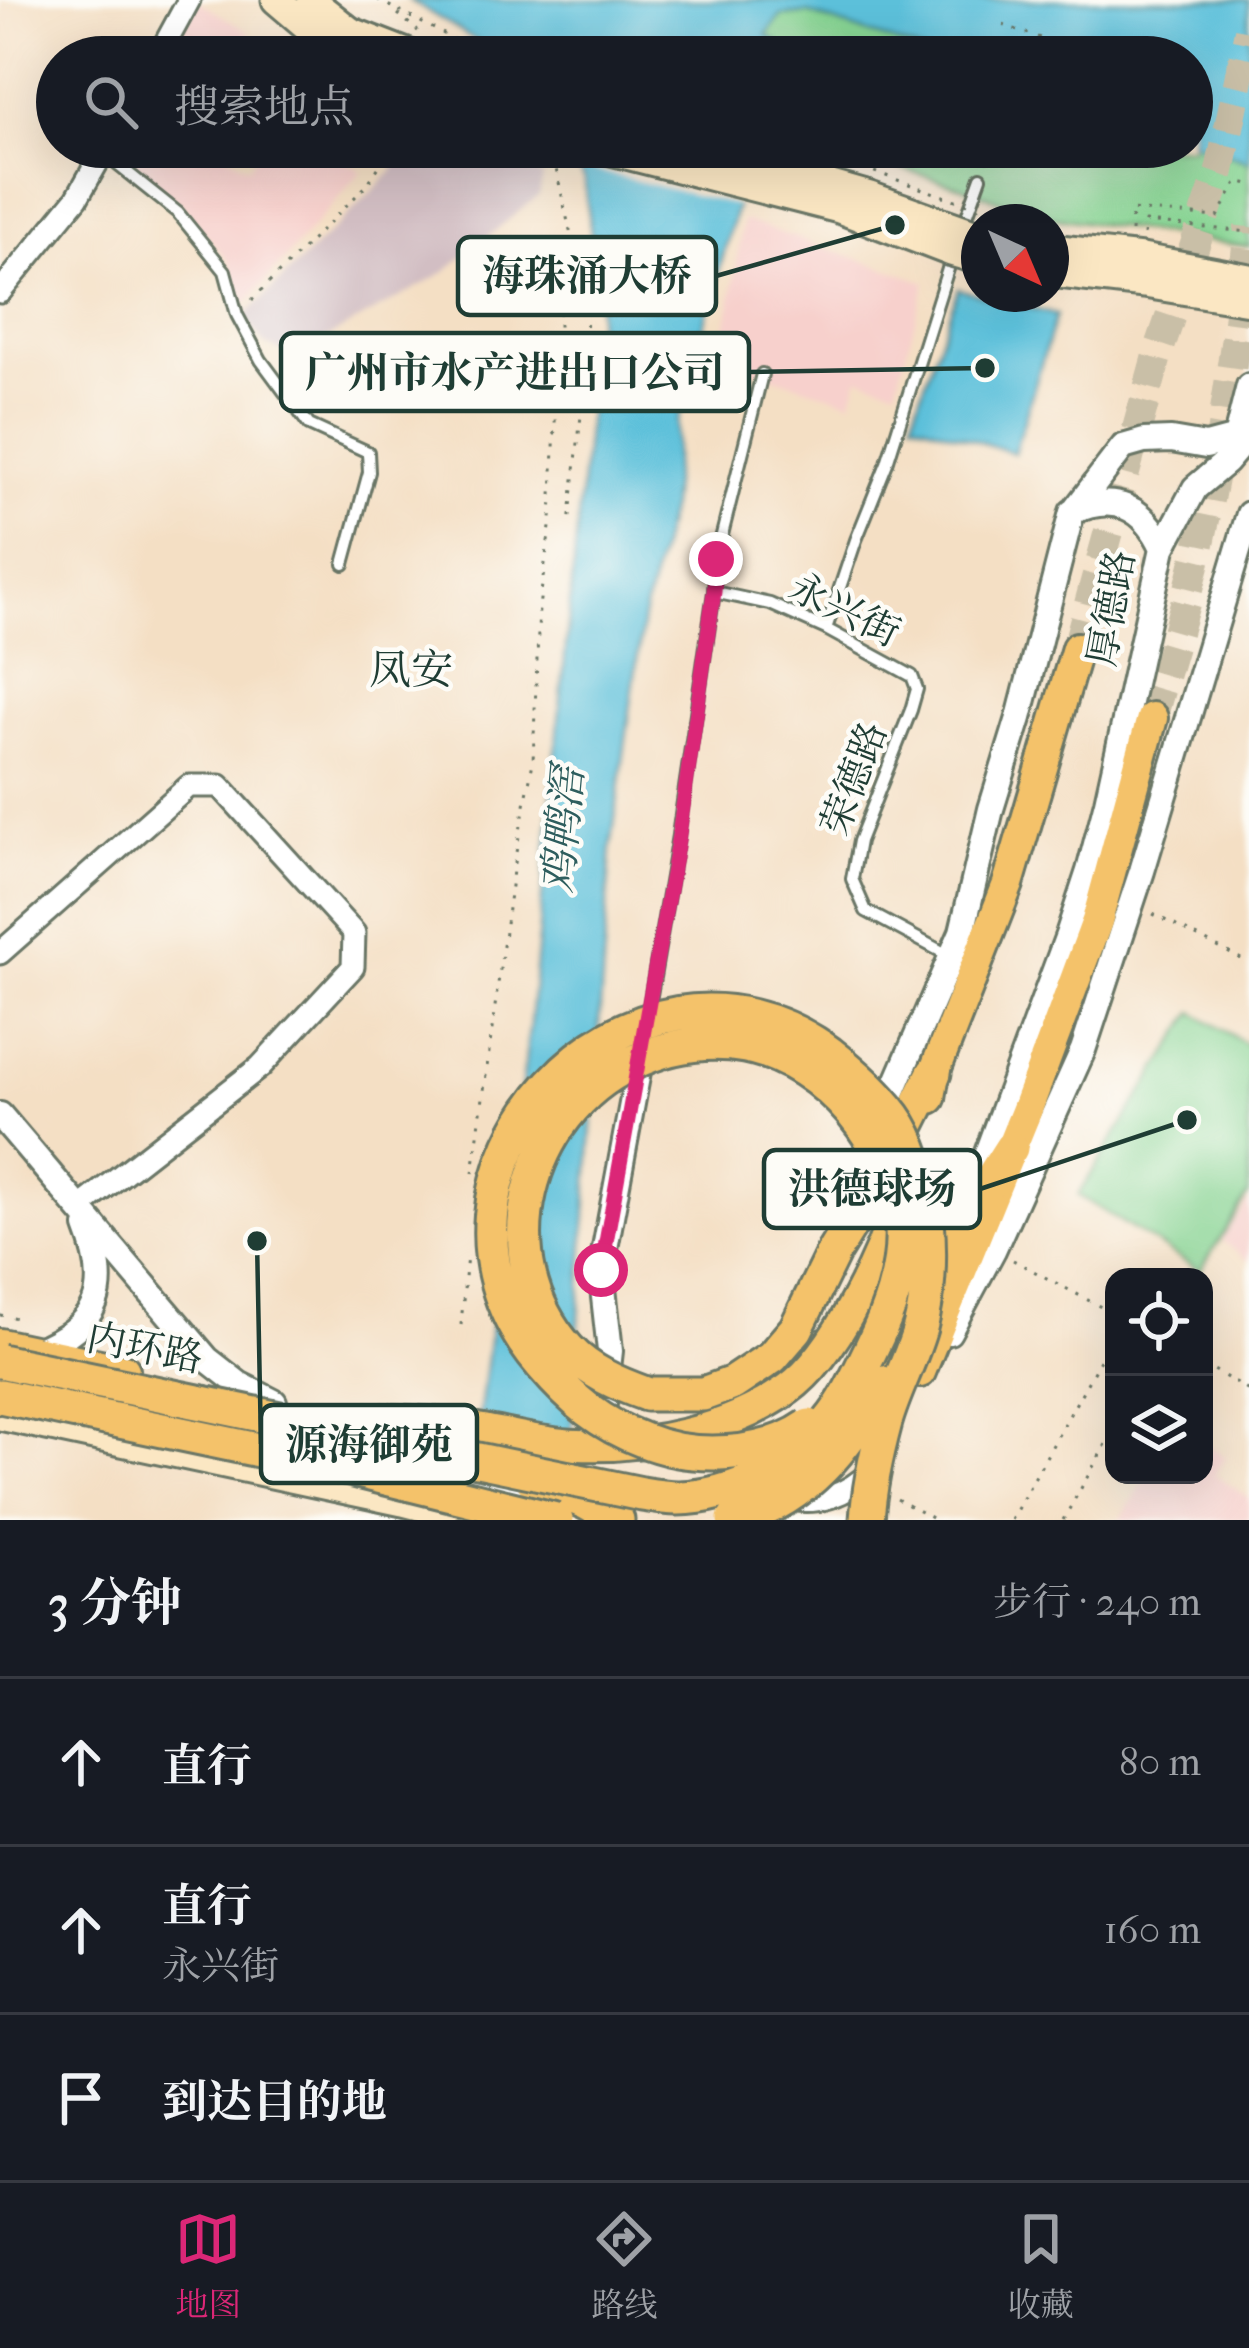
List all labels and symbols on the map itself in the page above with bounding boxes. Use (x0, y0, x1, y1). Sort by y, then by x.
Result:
north arrow (961, 204, 1069, 312)
callout: 海珠涌大桥 (458, 237, 716, 315)
text: 海珠涌大桥 (482, 252, 692, 301)
callout: 广州市水产进出口公司 (281, 333, 749, 411)
text: 广州市水产进出口公司 (305, 349, 725, 398)
route end (689, 532, 743, 586)
street label: 厚德路 (1078, 547, 1144, 670)
street label: 永兴街 (782, 564, 907, 656)
district label: 凤安 (369, 646, 453, 695)
street label: 荣德路 (811, 715, 896, 841)
water label: 鸡鸭滘 (534, 758, 594, 895)
callout: 洪德球场 (764, 1150, 980, 1228)
text: 洪德球场 (788, 1165, 956, 1214)
route start (574, 1243, 628, 1297)
street label: 内环路 (83, 1314, 207, 1382)
callout: 源海御苑 (261, 1405, 477, 1483)
text: 源海御苑 (285, 1421, 453, 1470)

